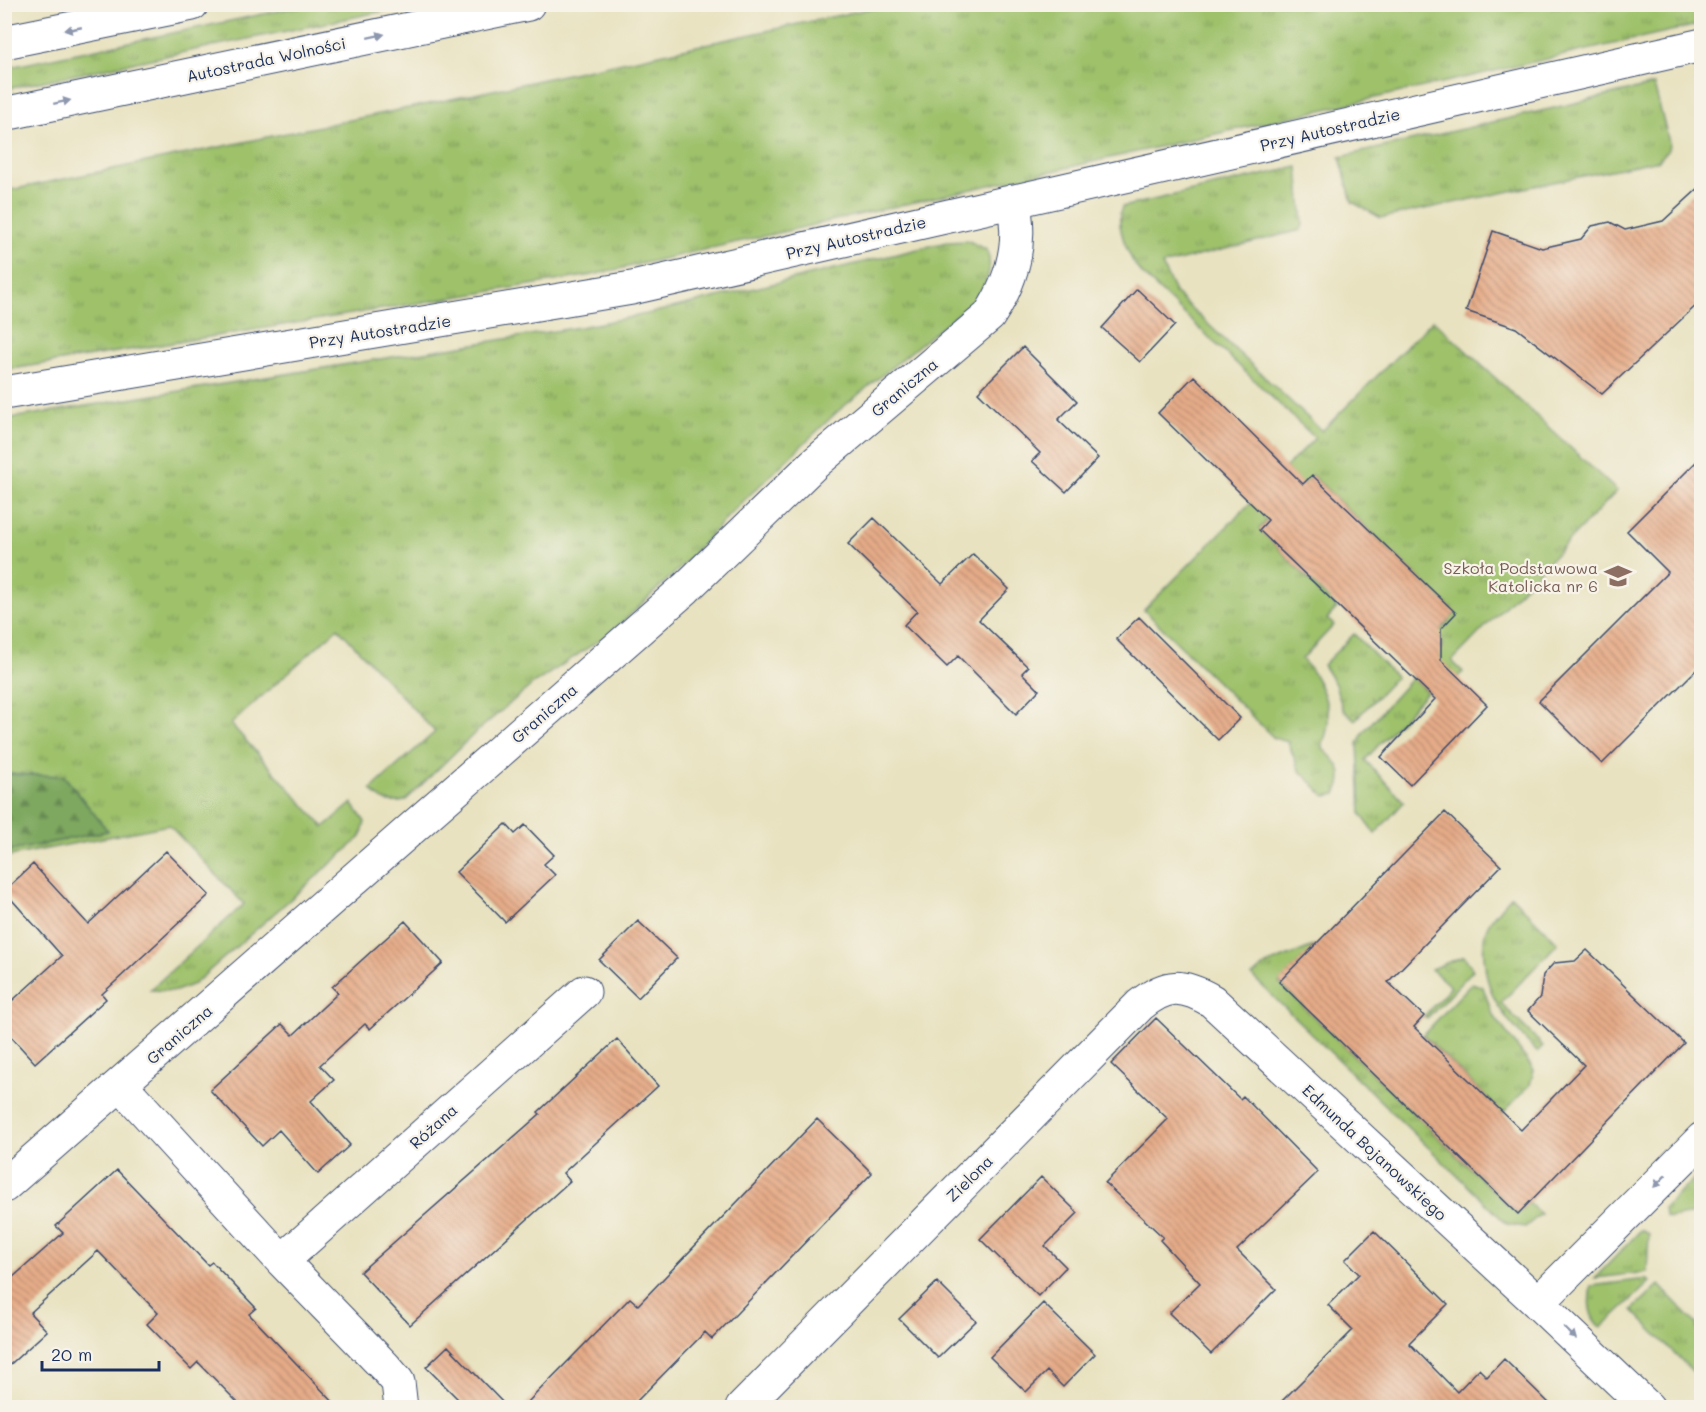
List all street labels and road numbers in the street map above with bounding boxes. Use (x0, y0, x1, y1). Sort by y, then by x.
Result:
street label: Autostrada Wolności (184, 32, 348, 86)
street label: Przy Autostradzie (1258, 103, 1402, 155)
street label: Przy Autostradzie (784, 211, 928, 263)
street label: Przy Autostradzie (308, 309, 452, 353)
street label: Graniczna (866, 353, 942, 421)
street label: Graniczna (507, 679, 581, 747)
street label: Graniczna (142, 1000, 216, 1068)
street label: Edmunda Bojanowskiego (1298, 1079, 1452, 1225)
street label: Różana (405, 1099, 461, 1153)
street label: Zielona (941, 1150, 997, 1206)

